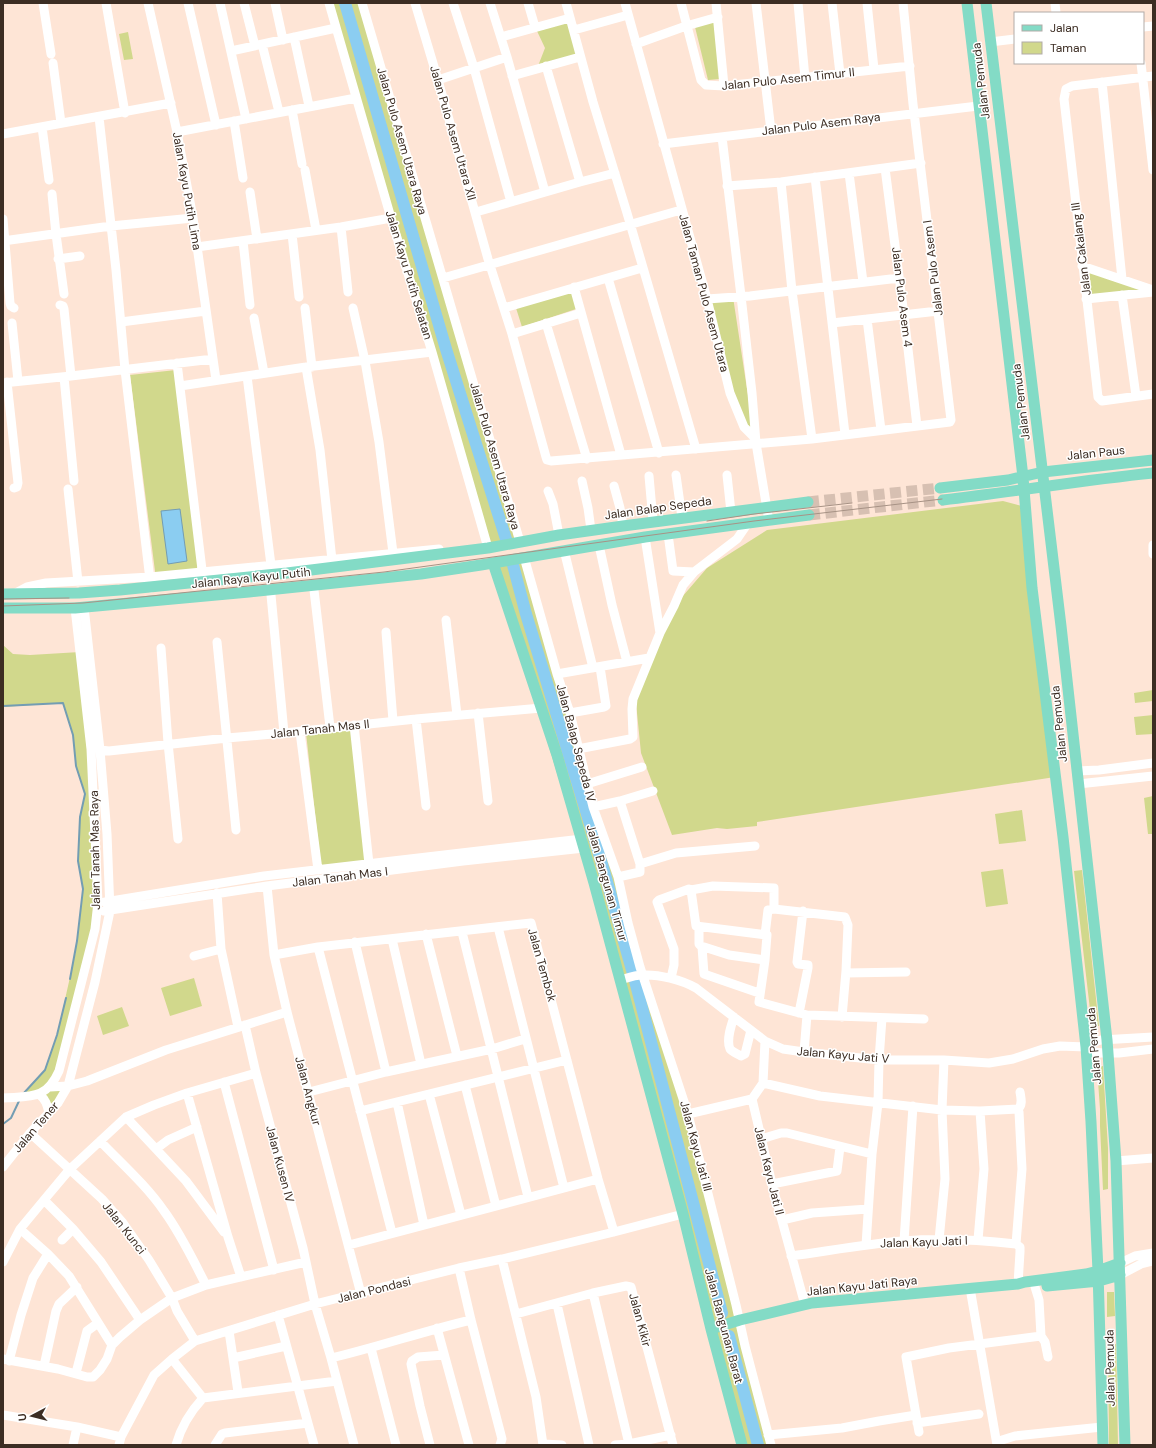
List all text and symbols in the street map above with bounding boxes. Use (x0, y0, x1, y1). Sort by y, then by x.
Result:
legend (1014, 12, 1144, 64)
text: Jalan (1050, 20, 1079, 36)
text: Taman (1050, 40, 1087, 56)
street label: Jalan Pemuda (968, 42, 994, 120)
street label: Jalan Pulo Asem Utara XII (426, 64, 480, 202)
street label: Jalan Pulo Asem Timur II (721, 64, 855, 94)
street label: Jalan Pulo Asem Utara Raya (373, 65, 431, 217)
street label: Jalan Pulo Asem Raya (761, 109, 881, 139)
street label: Jalan Kayu Putih Lima (169, 131, 205, 251)
street label: Jalan Cakalang III (1067, 201, 1095, 297)
street label: Jalan Kayu Putih Selatan (382, 209, 436, 342)
street label: Jalan Taman Pulo Asem Utara (675, 212, 733, 374)
street label: Jalan Pulo Asem I (919, 219, 947, 317)
street label: Jalan Pulo Asem 4 (888, 246, 916, 348)
street label: Jalan Pemuda (1008, 363, 1034, 441)
street label: Jalan Pulo Asem Utara Raya (466, 380, 524, 532)
street label: Jalan Paus (1066, 442, 1126, 464)
street label: Jalan Balap Sepeda (604, 493, 712, 523)
street label: Jalan Raya Kayu Putih (191, 564, 311, 592)
street label: Jalan Balap Sepeda IV (553, 682, 599, 804)
street label: Jalan Pemuda (1047, 685, 1071, 763)
street label: Jalan Tanah Mas II (270, 716, 370, 742)
street label: Jalan Tanah Mas Raya (86, 790, 104, 910)
street label: Jalan Bangunan Timur (583, 823, 632, 944)
street label: Jalan Tanah Mas I (291, 863, 389, 891)
street label: Jalan Tembok (524, 926, 560, 1004)
street label: Jalan Pemuda (1083, 1007, 1105, 1085)
street label: Jalan Kayu Jati V (796, 1043, 890, 1067)
street label: Jalan Angkur (291, 1055, 325, 1128)
street label: Jalan Tener (9, 1098, 63, 1156)
street label: Jalan Kayu Jati III (676, 1099, 716, 1193)
street label: Jalan Kusen IV (262, 1124, 298, 1204)
street label: Jalan Kayu Jati II (750, 1125, 788, 1217)
street label: Jalan Kunci (99, 1199, 150, 1258)
street label: Jalan Kayu Jati I (880, 1232, 968, 1252)
street label: Jalan Bangunan Barat (701, 1267, 747, 1386)
street label: Jalan Kayu Jati Raya (806, 1272, 918, 1300)
street label: Jalan Pondasi (335, 1273, 413, 1307)
street label: Jalan Kikir (625, 1291, 655, 1349)
street label: Jalan Pemuda (1101, 1329, 1119, 1407)
north arrow (12, 1396, 52, 1436)
text: U (15, 1413, 29, 1422)

